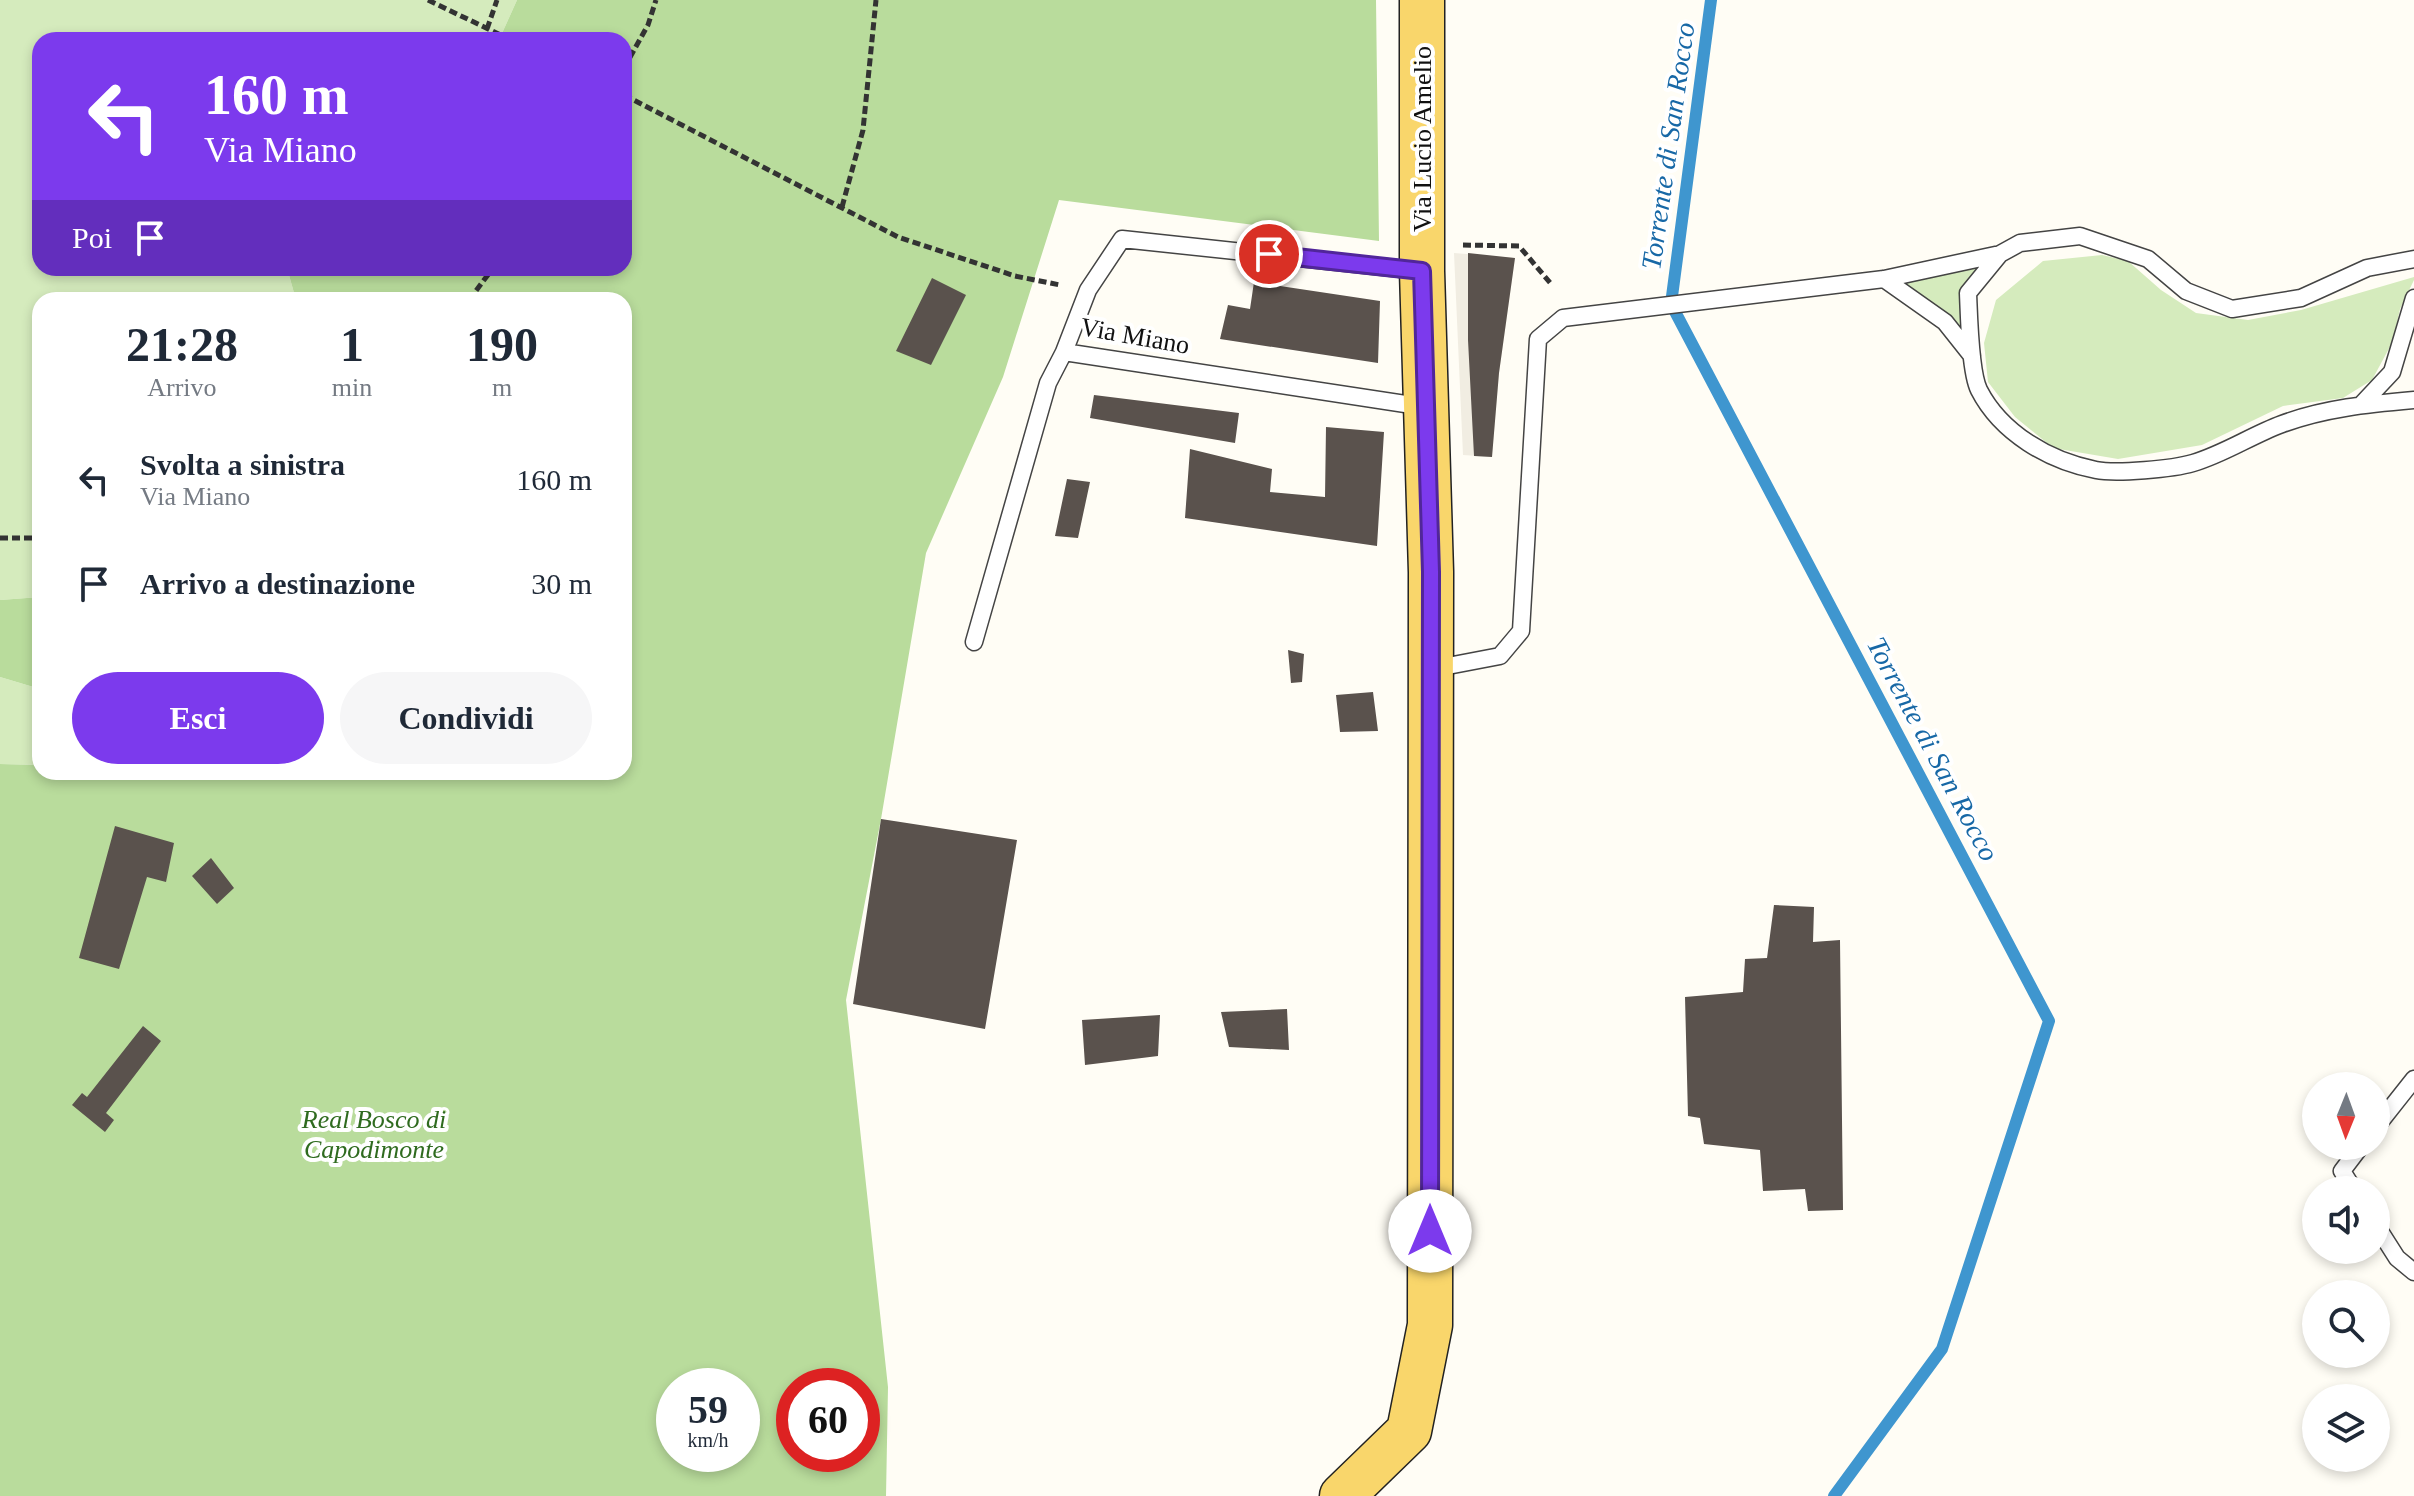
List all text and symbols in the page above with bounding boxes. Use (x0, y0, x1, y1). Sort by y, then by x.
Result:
water label: Torrente di San Rocco (1635, 20, 1701, 272)
street label: Via Lucio Amelio (1408, 46, 1437, 232)
icon: left (72, 64, 176, 168)
text: 160 m (204, 64, 349, 126)
text: Via Miano (204, 130, 357, 170)
icon: arrive (128, 216, 172, 260)
pin (1235, 220, 1303, 288)
text: Poi (72, 221, 112, 254)
icon: arrive (1247, 232, 1291, 276)
street label: Via Miano (1078, 312, 1192, 360)
text: 21:28 (126, 318, 238, 371)
text: 1 (340, 318, 364, 371)
text: 190 (466, 318, 538, 371)
text: Arrivo (147, 373, 217, 402)
text: min (332, 373, 372, 402)
text: m (492, 373, 512, 402)
text: Svolta a sinistra (140, 448, 345, 481)
icon: left (72, 458, 116, 502)
text: 160 m (516, 463, 592, 496)
text: Via Miano (140, 482, 250, 511)
icon: arrive (72, 562, 116, 606)
text: Arrivo a destinazione (140, 567, 415, 600)
text: 30 m (531, 567, 592, 600)
water label: Torrente di San Rocco (1861, 632, 2005, 866)
button: Esci (72, 672, 324, 764)
button: Condividi (340, 672, 592, 764)
north arrow (2302, 1072, 2390, 1160)
map controls (2302, 1072, 2390, 1472)
park label: Real Bosco di Capodimonte (301, 1105, 446, 1164)
button: sound (2302, 1176, 2390, 1264)
position arrow (1388, 1189, 1472, 1273)
button: search (2302, 1280, 2390, 1368)
speed limit sign: 60 (776, 1368, 880, 1472)
button: layers (2302, 1384, 2390, 1472)
text: 59 (688, 1387, 728, 1432)
text: km/h (687, 1429, 729, 1451)

